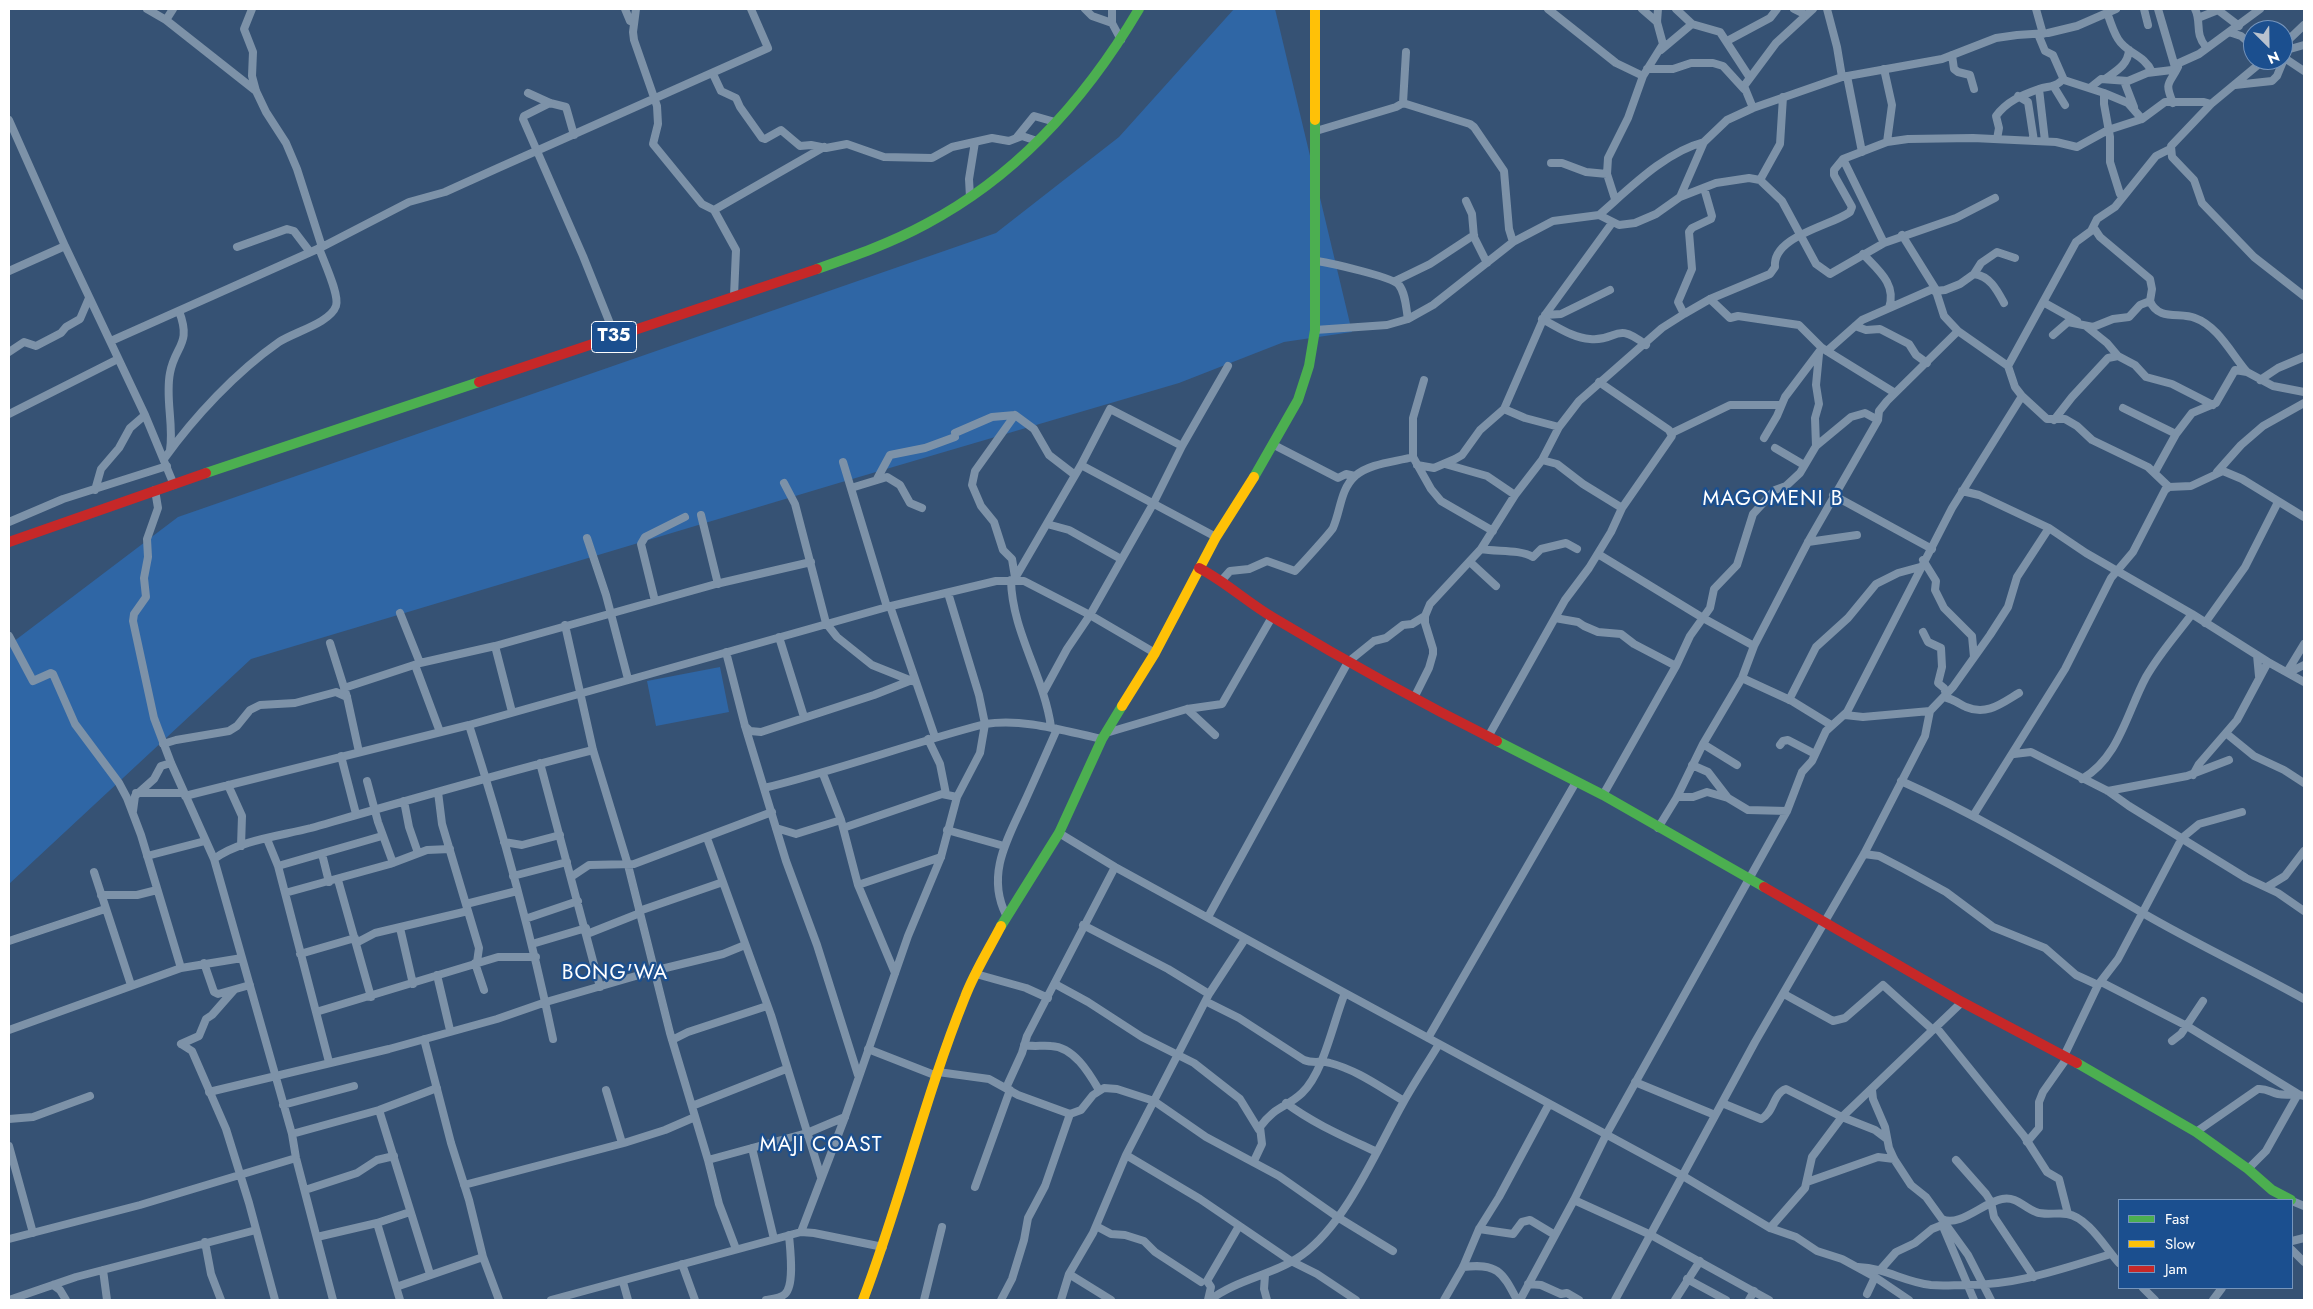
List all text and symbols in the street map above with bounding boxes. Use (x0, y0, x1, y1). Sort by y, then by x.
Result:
north arrow (2243, 20, 2293, 70)
text: N (2264, 47, 2282, 69)
road number: T35 (592, 322, 636, 352)
district label: MAGOMENI B (1701, 487, 1845, 513)
district label: BONG'WA (561, 961, 669, 987)
district label: MAJI COAST (758, 1133, 884, 1159)
legend (2118, 1199, 2293, 1289)
text: Fast (2165, 1208, 2189, 1230)
text: Slow (2165, 1233, 2195, 1255)
text: Jam (2165, 1258, 2188, 1280)

